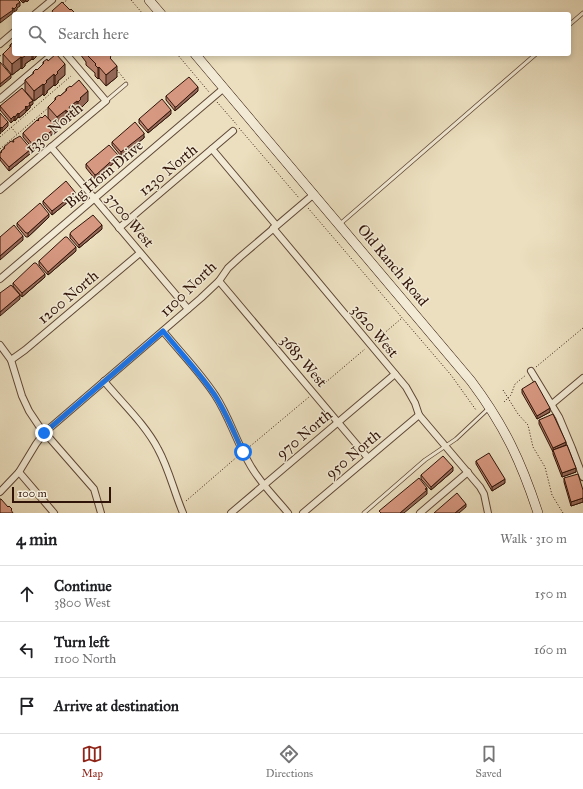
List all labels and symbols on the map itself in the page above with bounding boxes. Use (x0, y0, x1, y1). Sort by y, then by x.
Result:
street label: 1330 North (22, 98, 87, 157)
street label: Big Horn Drive (61, 136, 147, 212)
street label: 1230 North (135, 140, 201, 200)
street label: 3700 West (102, 189, 158, 251)
street label: Old Ranch Road (354, 220, 433, 310)
street label: 1100 North (156, 257, 221, 320)
street label: 1200 North (34, 266, 102, 327)
street label: 3620 West (348, 301, 403, 362)
street label: 3685 West (277, 331, 331, 391)
street label: 970 North (272, 405, 336, 463)
route end (35, 424, 53, 442)
street label: 950 North (322, 425, 385, 482)
route start (234, 443, 252, 461)
scale bar (12, 485, 111, 504)

